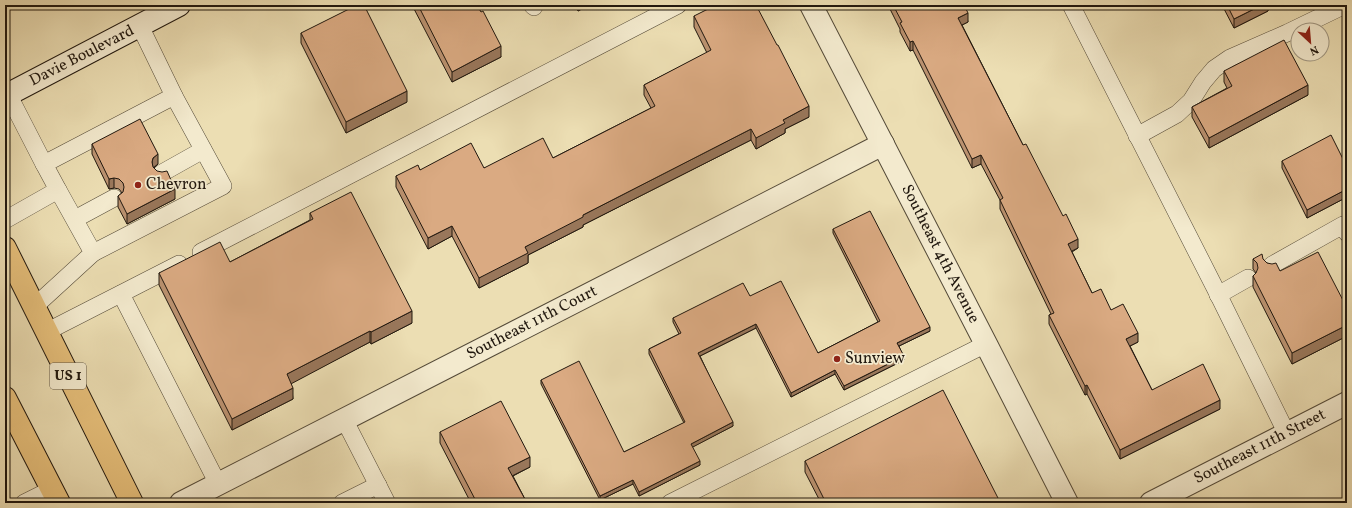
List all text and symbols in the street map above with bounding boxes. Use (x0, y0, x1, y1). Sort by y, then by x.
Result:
street label: Davie Boulevard (26, 20, 138, 92)
north arrow (1290, 22, 1330, 62)
text: N (1307, 41, 1321, 58)
place label: Chevron (146, 174, 207, 196)
marker: Chevron (133, 180, 143, 190)
street label: Southeast 4th Avenue (895, 181, 985, 327)
street label: Southeast 11th Court (463, 280, 601, 365)
place label: Sunview (845, 348, 905, 370)
marker: Sunview (832, 354, 842, 364)
road number: US 1 (50, 363, 86, 389)
street label: Southeast 11th Street (1190, 404, 1330, 490)

